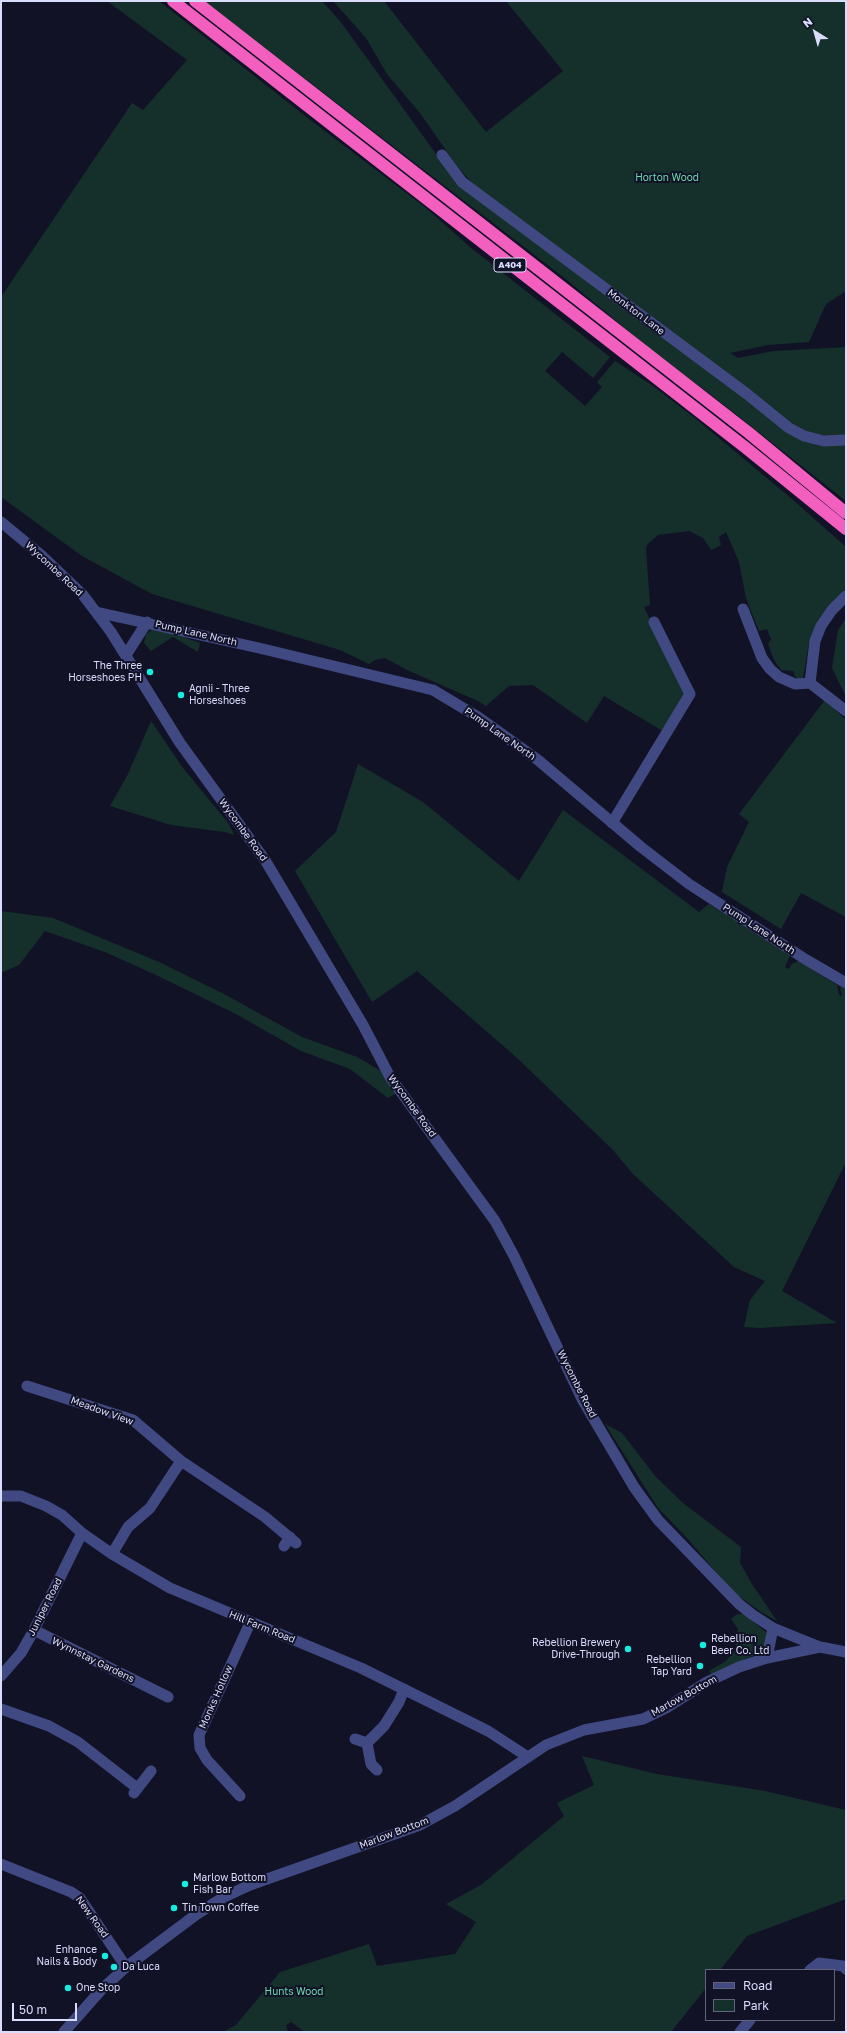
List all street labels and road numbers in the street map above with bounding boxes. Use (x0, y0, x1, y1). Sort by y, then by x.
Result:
road number: A404 (494, 258, 526, 272)
street label: Monkton Lane (605, 287, 667, 337)
street label: Wycombe Road (23, 539, 85, 599)
street label: Pump Lane North (154, 618, 238, 648)
street label: Pump Lane North (462, 705, 538, 763)
street label: Wycombe Road (216, 796, 270, 864)
street label: Pump Lane North (721, 901, 797, 957)
street label: Wycombe Road (385, 1072, 439, 1140)
street label: Wycombe Road (555, 1348, 599, 1420)
street label: Meadow View (69, 1394, 135, 1428)
street label: Juniper Road (25, 1576, 65, 1638)
street label: Hill Farm Road (227, 1608, 297, 1646)
street label: Wynnstay Gardens (50, 1635, 136, 1685)
street label: Monks Hollow (197, 1663, 235, 1731)
street label: Marlow Bottom (649, 1673, 719, 1719)
street label: Marlow Bottom (358, 1814, 430, 1852)
street label: New Road (73, 1894, 111, 1940)

